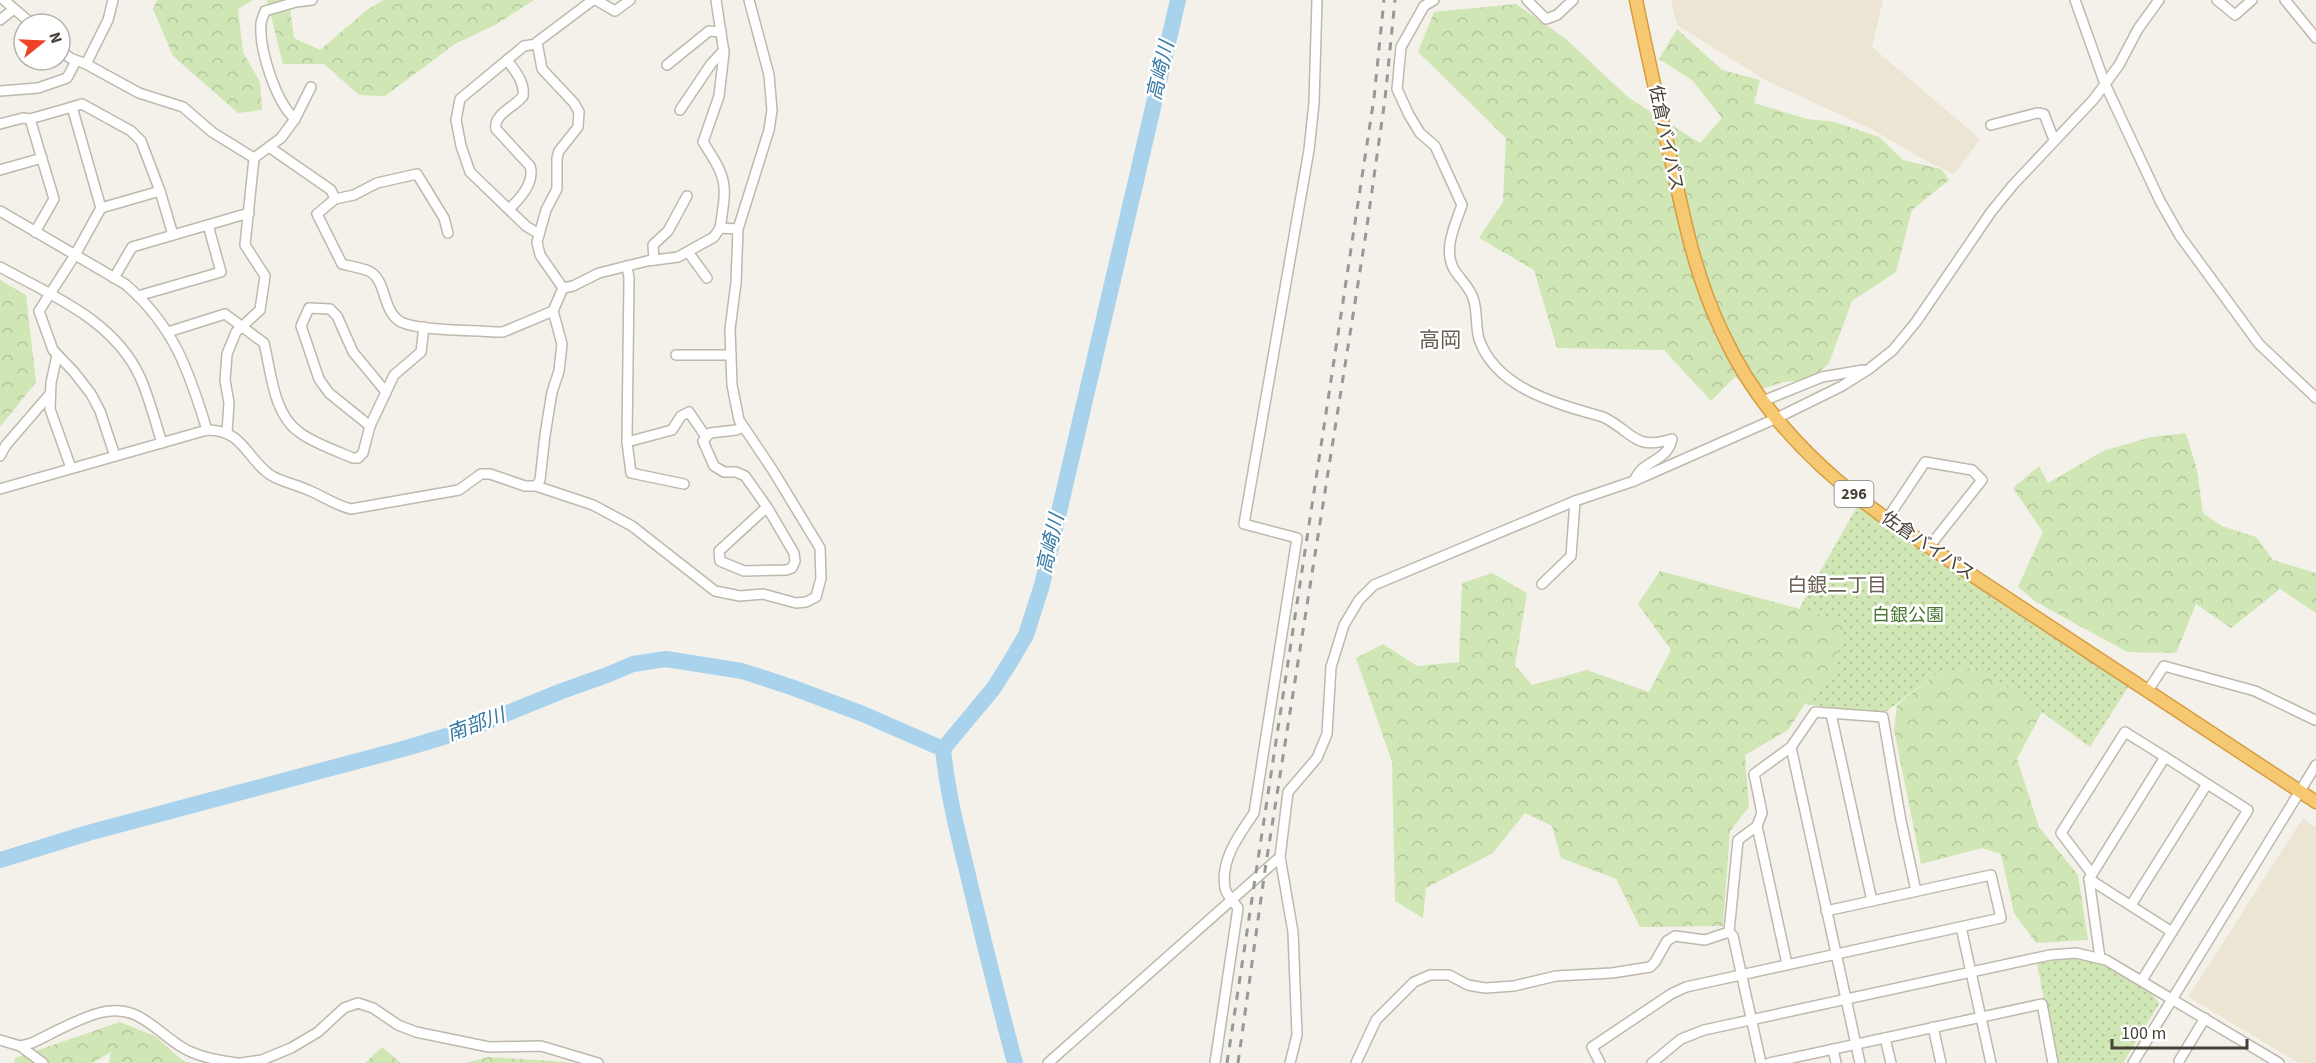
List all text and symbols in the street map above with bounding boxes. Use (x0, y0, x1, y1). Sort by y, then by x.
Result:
north arrow (12, 12, 72, 72)
text: N (43, 29, 67, 46)
water label: 高崎川 (1141, 37, 1182, 103)
street label: 佐倉バイパス (1643, 83, 1689, 193)
district label: 高岡 (1419, 325, 1461, 355)
road number: 296 (1834, 481, 1874, 507)
street label: 佐倉バイパス (1876, 506, 1980, 586)
water label: 高崎川 (1031, 510, 1072, 576)
district label: 白銀二丁目 (1787, 572, 1887, 600)
park label: 白銀公園 (1872, 603, 1944, 628)
water label: 南部川 (443, 701, 511, 748)
scale bar (2112, 1012, 2247, 1050)
text: 100 m (2121, 1021, 2166, 1046)

